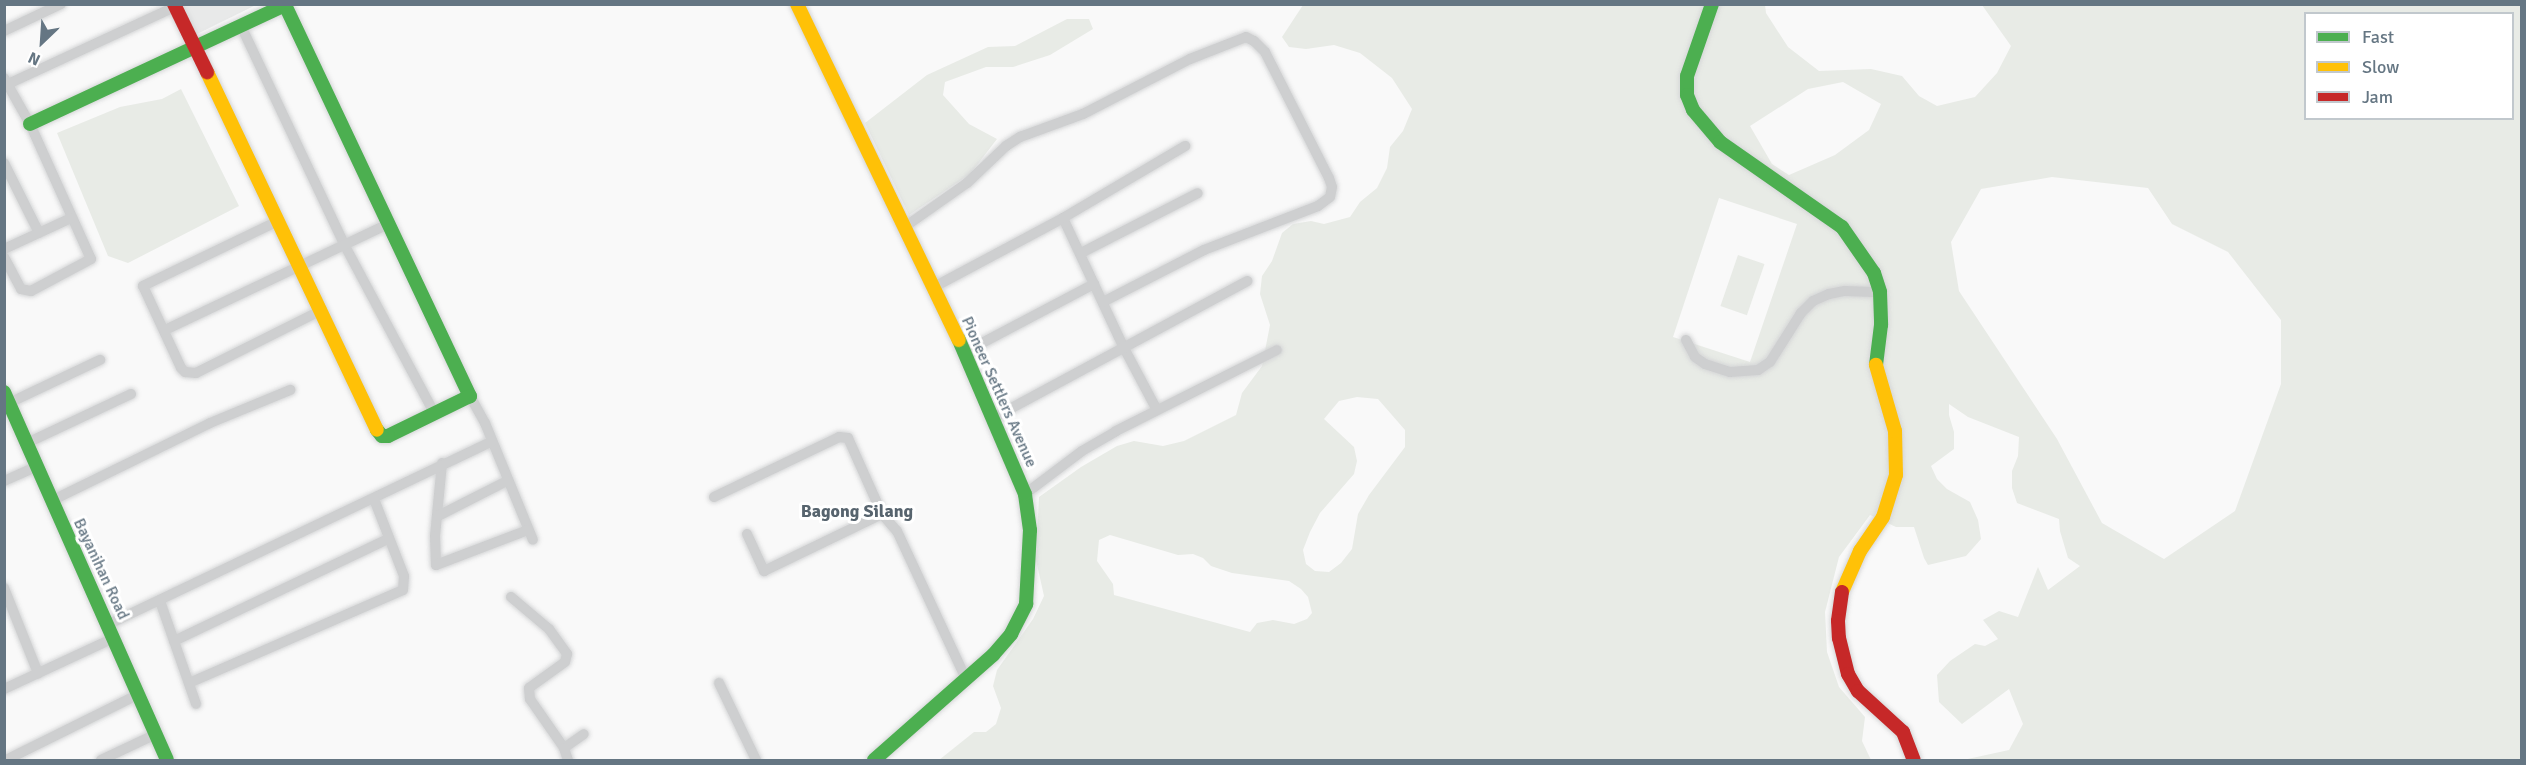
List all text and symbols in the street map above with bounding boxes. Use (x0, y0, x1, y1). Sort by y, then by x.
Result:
north arrow (12, 12, 72, 72)
legend (2304, 12, 2514, 120)
text: Fast (2362, 26, 2394, 48)
text: N (25, 47, 44, 70)
text: Slow (2362, 56, 2399, 78)
text: Jam (2362, 86, 2393, 108)
street label: Pioneer Settlers Avenue (957, 314, 1041, 470)
district label: Bagong Silang (801, 500, 913, 522)
street label: Bayanihan Road (69, 515, 133, 623)

